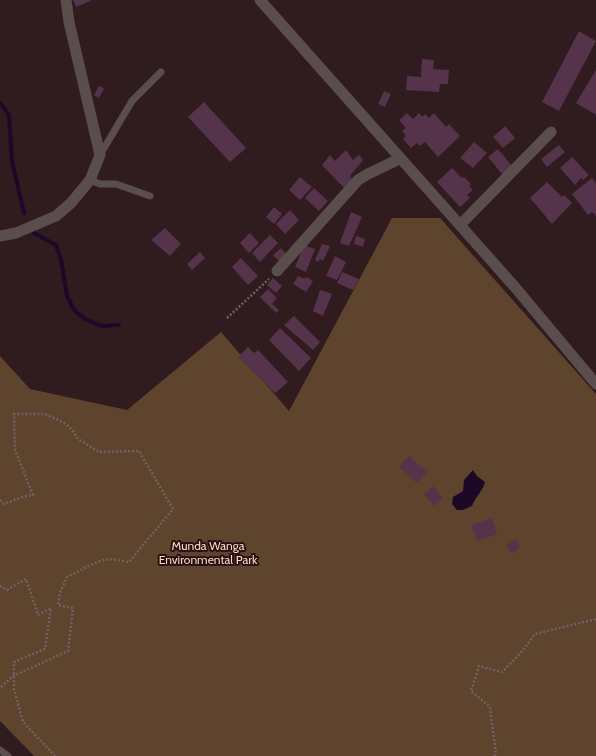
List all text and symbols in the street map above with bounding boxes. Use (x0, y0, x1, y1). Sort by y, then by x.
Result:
park label: Munda Wanga Environmental Park (159, 538, 258, 567)

